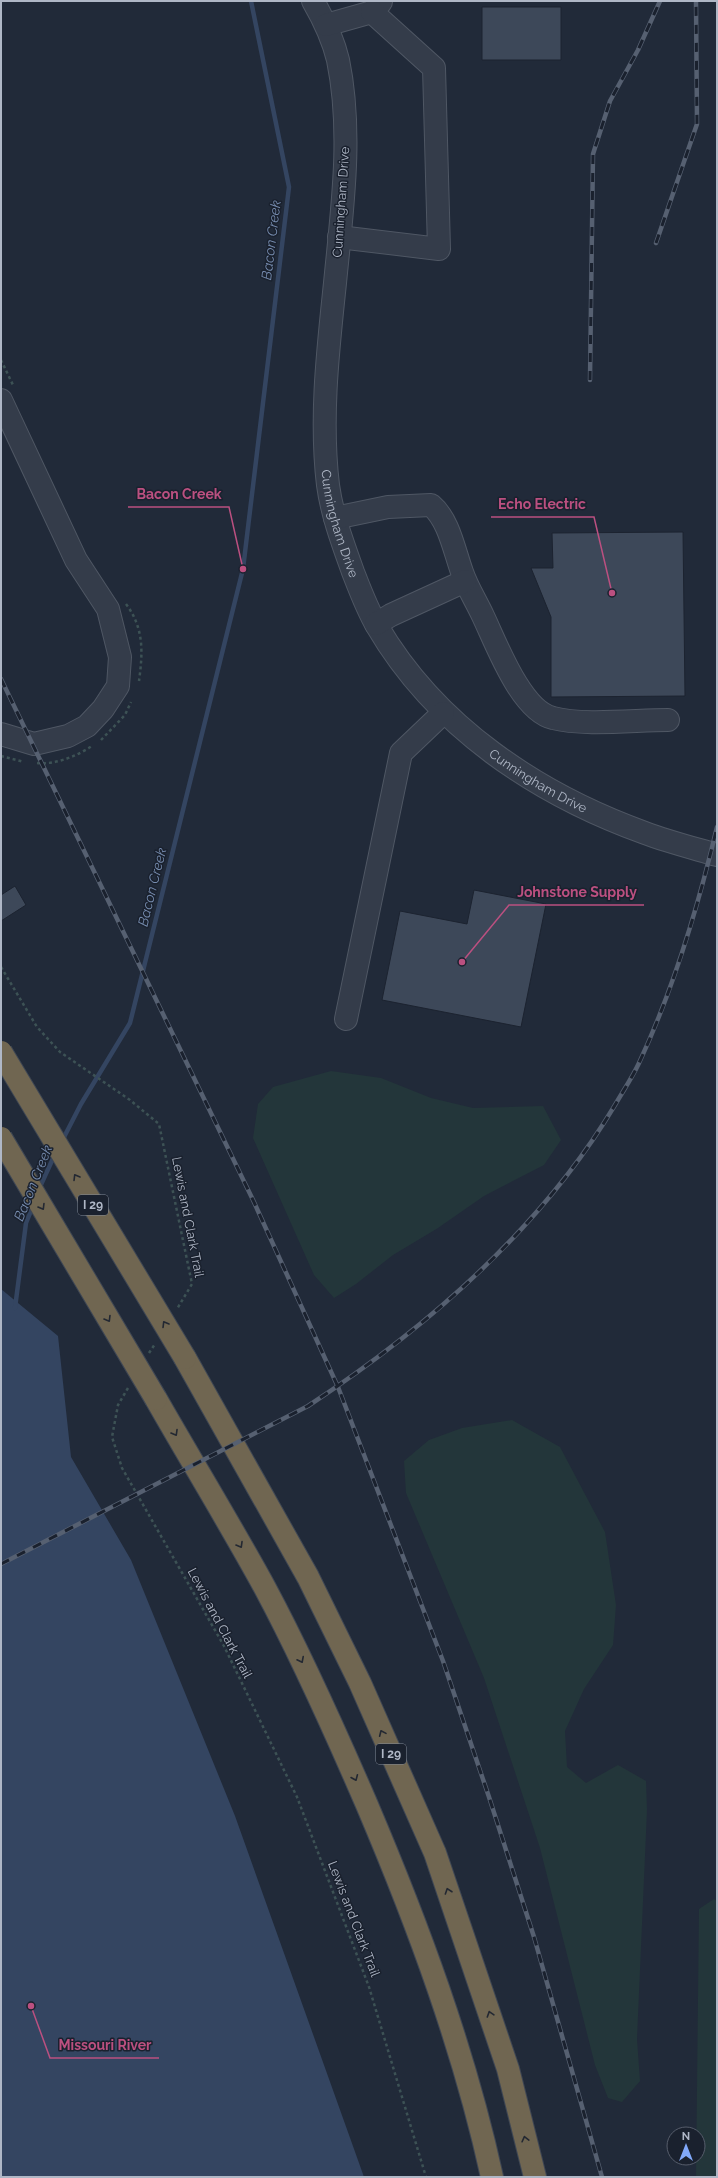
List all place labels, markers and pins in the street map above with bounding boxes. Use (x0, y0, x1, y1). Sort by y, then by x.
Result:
callout: Bacon Creek (128, 481, 229, 507)
callout: Echo Electric (491, 491, 594, 517)
callout: Johnstone Supply (509, 879, 644, 905)
callout: Missouri River (50, 2032, 159, 2058)

